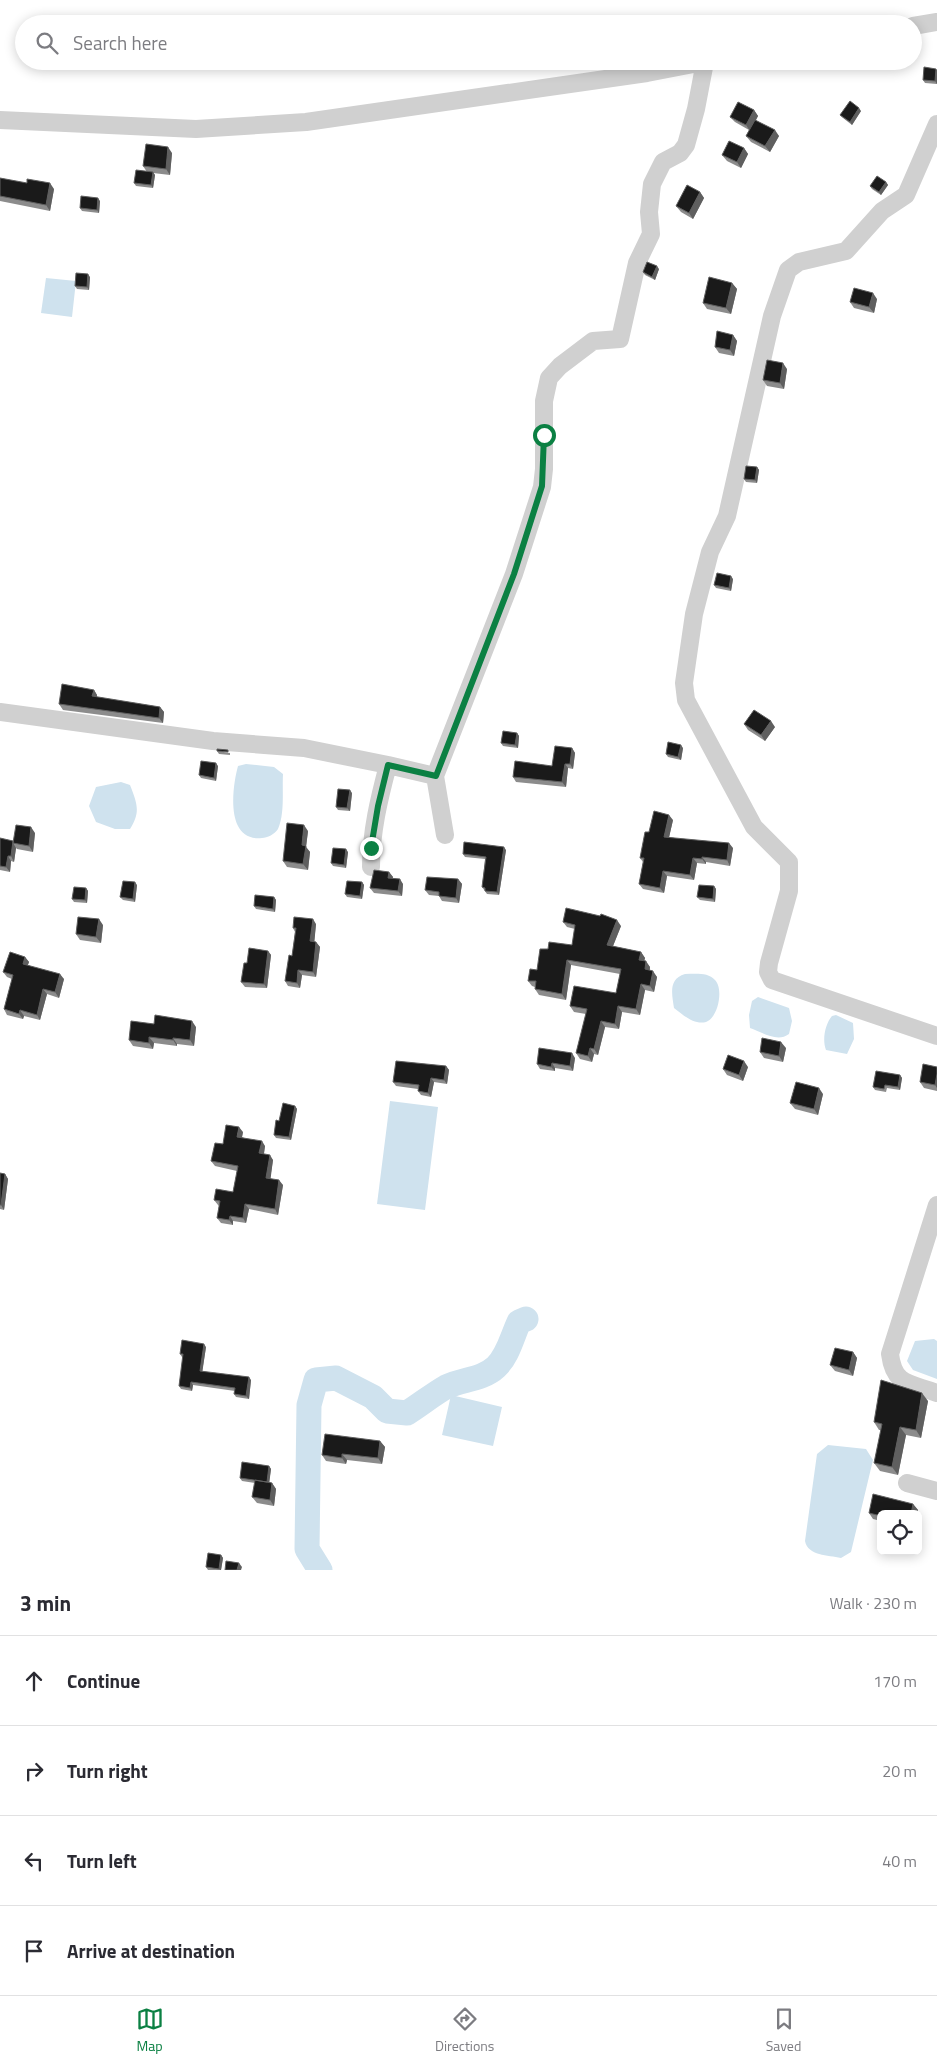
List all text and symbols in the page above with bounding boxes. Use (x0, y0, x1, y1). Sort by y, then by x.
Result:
search box (15, 15, 922, 70)
text: Search here (73, 28, 167, 57)
icon: search (33, 29, 61, 57)
route start (533, 424, 556, 447)
route end (360, 837, 383, 860)
map controls (877, 1510, 922, 1555)
button: locate (877, 1510, 922, 1555)
text: 3 min (20, 1587, 71, 1619)
text: Walk · 230 m (829, 1591, 917, 1615)
text: Continue (67, 1666, 140, 1695)
icon: ahead (20, 1667, 48, 1695)
text: 170 m (873, 1669, 917, 1693)
text: Turn right (67, 1756, 148, 1785)
icon: right (20, 1757, 48, 1785)
text: 20 m (882, 1759, 917, 1783)
text: Turn left (67, 1846, 137, 1875)
icon: left (20, 1847, 48, 1875)
text: 40 m (882, 1849, 917, 1873)
text: Arrive at destination (67, 1936, 235, 1965)
icon: arrive (20, 1937, 48, 1965)
tab: Map (136, 2005, 164, 2056)
tab: Directions (435, 2005, 494, 2056)
tab: Saved (766, 2005, 801, 2056)

